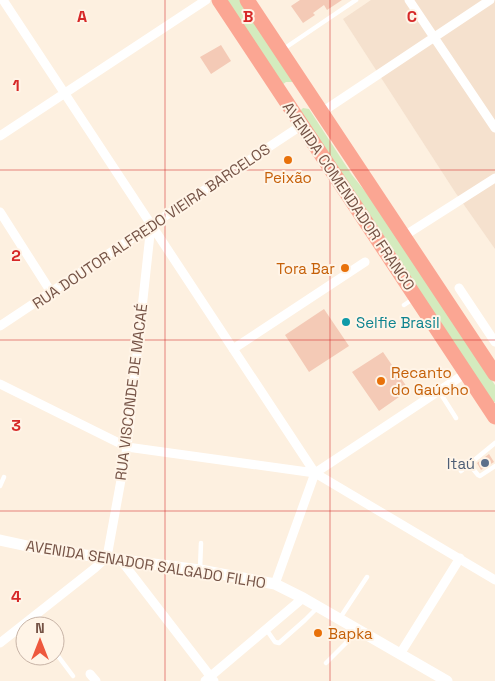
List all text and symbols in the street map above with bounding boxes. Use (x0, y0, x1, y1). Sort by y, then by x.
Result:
text: A (77, 6, 87, 27)
text: B (243, 6, 253, 27)
text: C (407, 6, 417, 27)
text: 1 (12, 75, 20, 96)
street label: AVENIDA COMENDADOR FRANCO (279, 98, 419, 294)
street label: RUA DOUTOR ALFREDO VIEIRA BARCELOS (29, 139, 273, 313)
marker: Peixão (282, 154, 294, 166)
place label: Peixão (264, 168, 312, 187)
text: 2 (11, 245, 21, 266)
place label: Tora Bar (276, 259, 335, 278)
marker: Tora Bar (339, 262, 351, 274)
street label: RUA VISCONDE DE MACAÉ (111, 302, 151, 482)
place label: Selfie Brasil (356, 313, 440, 332)
marker: Selfie Brasil (340, 316, 352, 328)
place label: Recanto do Gaúcho (391, 363, 469, 399)
marker: Recanto do Gaúcho (375, 375, 387, 387)
text: 3 (11, 415, 21, 436)
place label: Itaú (447, 454, 475, 473)
marker: Itaú (479, 457, 491, 469)
street label: AVENIDA SENADOR SALGADO FILHO (25, 536, 267, 592)
text: 4 (11, 586, 21, 607)
north arrow (15, 616, 65, 666)
text: N (35, 619, 45, 637)
place label: Bapka (328, 624, 373, 643)
marker: Bapka (312, 627, 324, 639)

